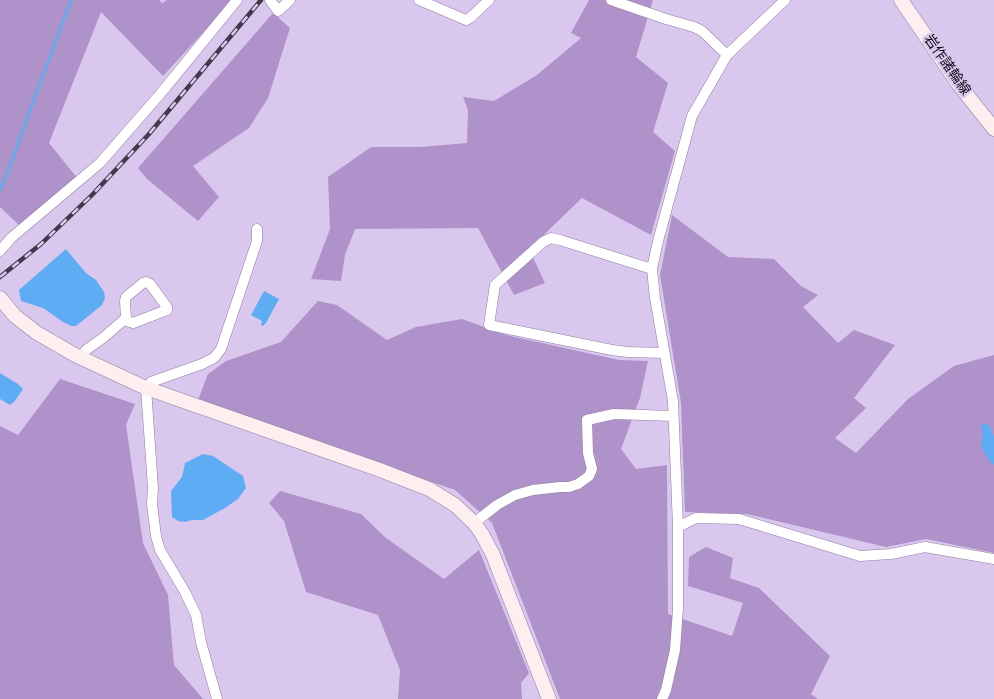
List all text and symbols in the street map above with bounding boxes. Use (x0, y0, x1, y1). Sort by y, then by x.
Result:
street label: 岩作諸輪線 (920, 32, 974, 98)

